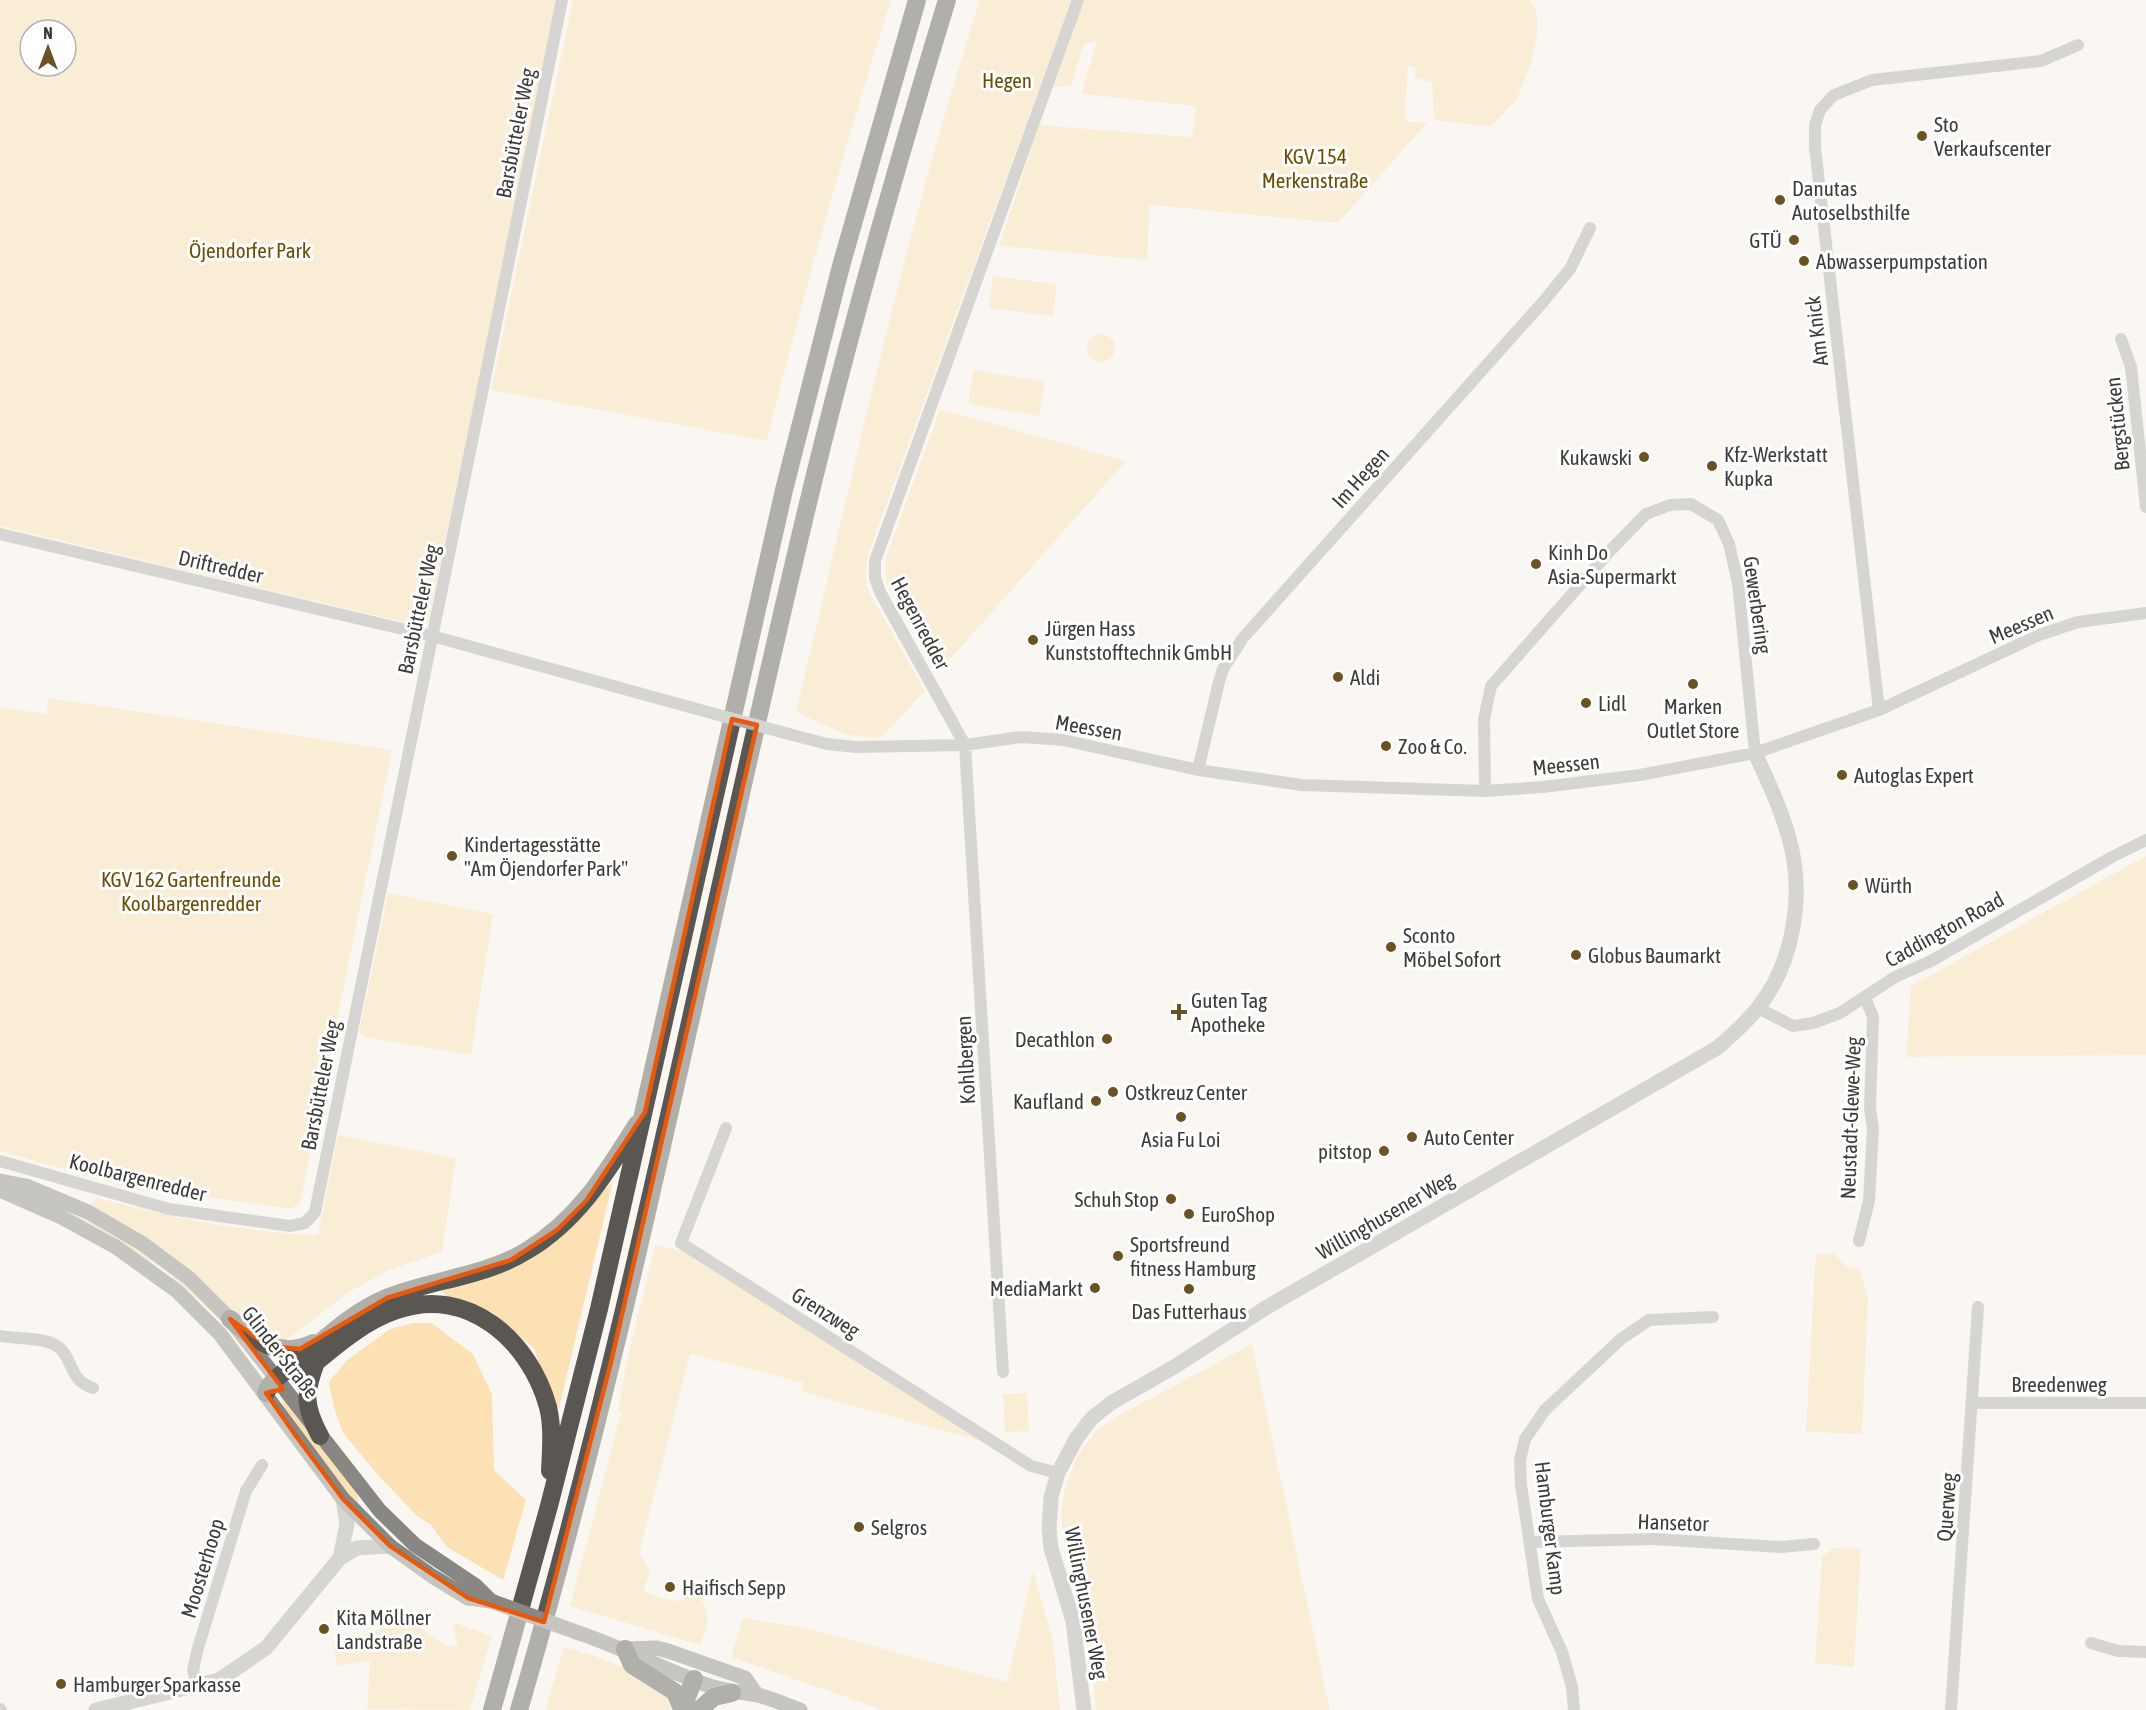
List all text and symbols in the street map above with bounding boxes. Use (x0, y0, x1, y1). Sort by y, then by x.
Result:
north arrow (18, 18, 78, 78)
text: N (43, 24, 53, 42)
street label: Barsbütteler Weg (491, 66, 539, 200)
park label: Hegen (982, 68, 1032, 92)
place label: Sto Verkaufscenter (1934, 112, 2052, 160)
marker: Sto Verkaufscenter (1915, 129, 1929, 143)
park label: KGV 154 Merkenstraße (1262, 144, 1368, 192)
place label: Danutas Autoselbsthilfe (1792, 176, 1910, 224)
marker: Danutas Autoselbsthilfe (1773, 193, 1787, 207)
place label: GTÜ (1749, 228, 1782, 252)
marker: GTÜ (1787, 233, 1801, 247)
park label: Öjendorfer Park (189, 238, 311, 262)
place label: Abwasserpumpstation (1816, 249, 1988, 273)
marker: Abwasserpumpstation (1797, 254, 1811, 268)
street label: Am Knick (1800, 294, 1832, 368)
street label: Bergstücken (2100, 376, 2134, 472)
street label: Im Hegen (1327, 442, 1393, 512)
place label: Kfz-Werkstatt Kupka (1724, 442, 1828, 490)
place label: Kukawski (1559, 445, 1632, 469)
marker: Kukawski (1637, 450, 1651, 464)
marker: Kfz-Werkstatt Kupka (1705, 459, 1719, 473)
place label: Kinh Do Asia-Supermarkt (1548, 540, 1677, 588)
street label: Barsbütteler Weg (393, 542, 443, 676)
street label: Driftredder (176, 545, 266, 588)
street label: Gewerbering (1739, 555, 1777, 655)
marker: Kinh Do Asia-Supermarkt (1529, 557, 1543, 571)
street label: Hegenredder (887, 573, 956, 674)
street label: Meessen (1985, 600, 2057, 648)
place label: Jürgen Hass Kunststofftechnik GmbH (1045, 616, 1232, 664)
marker: Jürgen Hass Kunststofftechnik GmbH (1026, 633, 1040, 647)
place label: Aldi (1350, 665, 1380, 689)
marker: Aldi (1331, 670, 1345, 684)
marker: Marken Outlet Store (1686, 677, 1700, 691)
place label: Lidl (1598, 691, 1627, 715)
place label: Marken Outlet Store (1647, 694, 1739, 742)
marker: Lidl (1579, 696, 1593, 710)
street label: Meessen (1054, 709, 1124, 745)
place label: Zoo & Co. (1398, 734, 1467, 758)
marker: Zoo & Co. (1379, 739, 1393, 753)
street label: Meessen (1531, 749, 1601, 779)
place label: Autoglas Expert (1854, 763, 1974, 787)
marker: Autoglas Expert (1835, 768, 1849, 782)
place label: Kindertagesstätte "Am Öjendorfer Park" (464, 832, 628, 880)
marker: Kindertagesstätte "Am Öjendorfer Park" (445, 849, 459, 863)
park label: KGV 162 Gartenfreunde Koolbargenredder (101, 867, 281, 915)
place label: Würth (1865, 873, 1912, 897)
marker: Würth (1846, 878, 1860, 892)
street label: Caddington Road (1880, 886, 2008, 972)
place label: Sconto Möbel Sofort (1403, 923, 1501, 971)
marker: Sconto Möbel Sofort (1384, 940, 1398, 954)
place label: Globus Baumarkt (1588, 943, 1721, 967)
marker: Globus Baumarkt (1569, 948, 1583, 962)
place label: Guten Tag Apotheke (1191, 988, 1267, 1036)
marker: Guten Tag Apotheke (1172, 1005, 1186, 1019)
street label: Kohlbergen (951, 1015, 979, 1105)
street label: Barsbütteler Weg (296, 1018, 344, 1152)
place label: Decathlon (1015, 1027, 1095, 1051)
marker: Decathlon (1100, 1032, 1114, 1046)
street label: Neustadt-Glewe-Weg (1835, 1036, 1865, 1200)
place label: Ostkreuz Center (1125, 1080, 1248, 1104)
marker: Ostkreuz Center (1106, 1085, 1120, 1099)
place label: Kaufland (1013, 1089, 1084, 1113)
marker: Kaufland (1089, 1094, 1103, 1108)
marker: Asia Fu Loi (1174, 1110, 1188, 1124)
place label: Auto Center (1424, 1125, 1515, 1149)
place label: Asia Fu Loi (1141, 1127, 1221, 1151)
marker: Auto Center (1405, 1130, 1419, 1144)
place label: pitstop (1318, 1139, 1372, 1163)
marker: pitstop (1377, 1144, 1391, 1158)
street label: Koolbargenredder (67, 1148, 210, 1206)
street label: Willinghusener Weg (1312, 1166, 1458, 1264)
place label: Schuh Stop (1075, 1187, 1159, 1211)
marker: Schuh Stop (1164, 1192, 1178, 1206)
place label: EuroShop (1201, 1202, 1275, 1226)
marker: EuroShop (1182, 1207, 1196, 1221)
place label: Sportsfreund fitness Hamburg (1130, 1232, 1256, 1280)
marker: Sportsfreund fitness Hamburg (1111, 1249, 1125, 1263)
place label: MediaMarkt (990, 1276, 1083, 1300)
marker: MediaMarkt (1088, 1281, 1102, 1295)
street label: Grenzweg (788, 1282, 864, 1342)
marker: Das Futterhaus (1182, 1282, 1196, 1296)
place label: Das Futterhaus (1131, 1299, 1247, 1323)
street label: Glinder Straße (238, 1301, 324, 1403)
street label: Breedenweg (2011, 1372, 2107, 1396)
street label: Hamburger Kamp (1531, 1460, 1571, 1596)
street label: Querweg (1932, 1472, 1960, 1542)
street label: Hansetor (1637, 1509, 1710, 1535)
street label: Moosterhoop (176, 1515, 228, 1621)
place label: Selgros (871, 1515, 927, 1539)
marker: Selgros (852, 1520, 866, 1534)
street label: Willinghusener Weg (1060, 1525, 1114, 1681)
place label: Haifisch Sepp (682, 1575, 786, 1599)
marker: Haifisch Sepp (663, 1580, 677, 1594)
place label: Kita Möllner Landstraße (336, 1605, 432, 1653)
marker: Kita Möllner Landstraße (317, 1622, 331, 1636)
place label: Hamburger Sparkasse (73, 1672, 241, 1696)
marker: Hamburger Sparkasse (54, 1677, 68, 1691)

